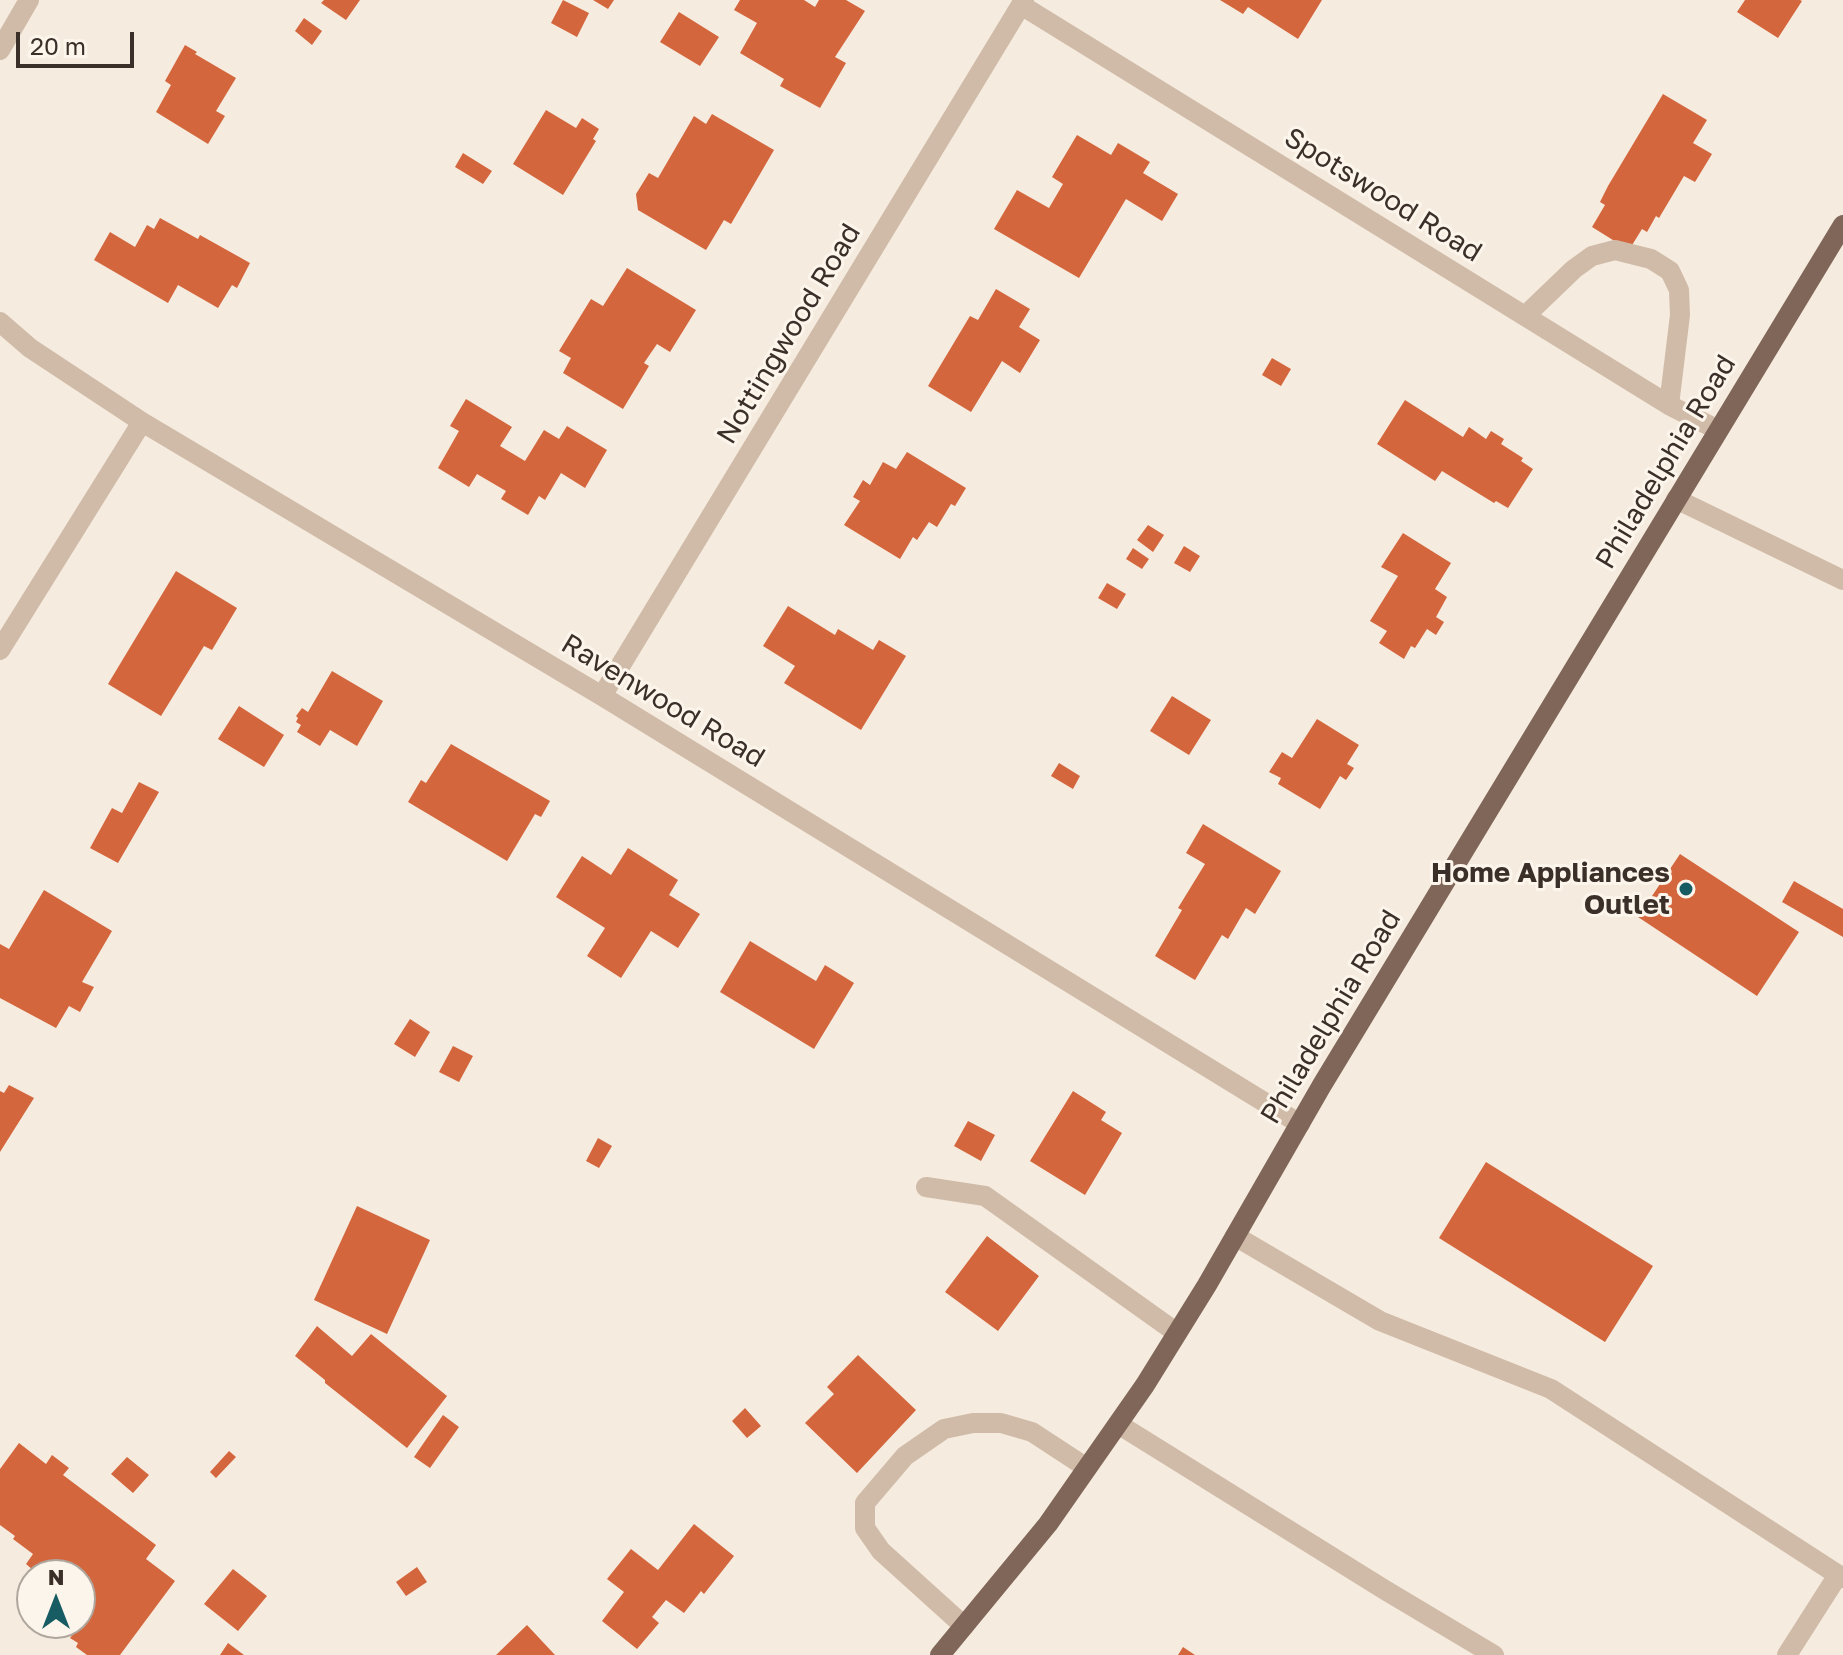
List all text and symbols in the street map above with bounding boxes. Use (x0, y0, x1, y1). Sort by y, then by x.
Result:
scale bar (20, 16, 138, 66)
text: 20 m (30, 31, 86, 60)
street label: Spotswood Road (1278, 121, 1488, 269)
street label: Nottingwood Road (710, 218, 868, 450)
street label: Philadelphia Road (1589, 349, 1743, 575)
street label: Ravenwood Road (555, 627, 771, 775)
place label: Home Appliances Outlet (1431, 856, 1670, 922)
marker: Home Appliances Outlet (1677, 880, 1695, 898)
street label: Philadelphia Road (1254, 904, 1408, 1130)
north arrow (16, 1559, 96, 1639)
text: N (48, 1563, 64, 1590)

